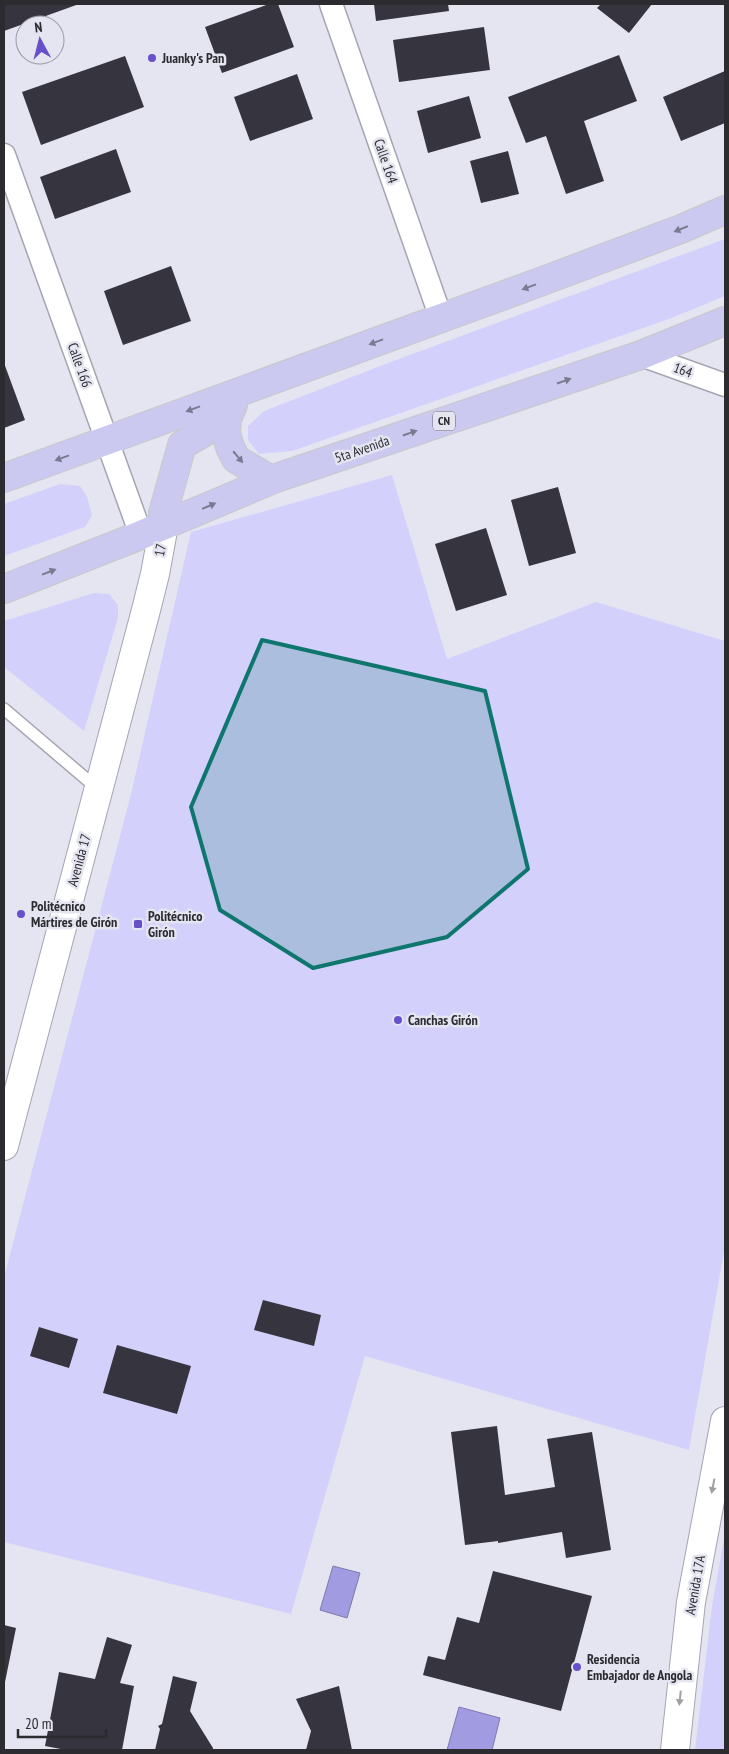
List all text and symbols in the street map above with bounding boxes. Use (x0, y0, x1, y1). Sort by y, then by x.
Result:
north arrow (15, 15, 65, 65)
text: N (34, 18, 43, 36)
place label: Juanky's Pan (161, 49, 224, 67)
marker: Juanky's Pan (146, 52, 158, 64)
street label: Calle 164 (370, 136, 402, 186)
one-way arrow (673, 226, 688, 234)
one-way arrow (521, 284, 536, 291)
one-way arrow (368, 338, 383, 346)
street label: Calle 166 (64, 340, 96, 390)
street label: 164 (671, 358, 696, 382)
one-way arrow (557, 377, 572, 384)
one-way arrow (186, 406, 200, 414)
road number: CN (433, 412, 455, 431)
one-way arrow (403, 428, 418, 436)
street label: 5ta Avenida (332, 431, 392, 467)
one-way arrow (232, 451, 243, 464)
one-way arrow (54, 454, 69, 462)
one-way arrow (201, 502, 216, 510)
street label: 17 (150, 542, 170, 558)
one-way arrow (42, 568, 57, 576)
street label: Avenida 17 (63, 832, 95, 888)
place label: Politécnico Mártires de Girón (31, 897, 117, 931)
place label: Politécnico Girón (148, 907, 202, 941)
marker: Politécnico Mártires de Girón (15, 908, 27, 920)
marker: Politécnico Girón (132, 918, 144, 930)
place label: Canchas Girón (408, 1011, 478, 1029)
marker: Canchas Girón (392, 1014, 404, 1026)
one-way arrow (708, 1478, 716, 1494)
street label: Avenida 17A (681, 1553, 709, 1616)
place label: Residencia Embajador de Angola (587, 1650, 692, 1684)
marker: Residencia Embajador de Angola (571, 1661, 583, 1673)
one-way arrow (676, 1690, 684, 1706)
scale bar (18, 1706, 105, 1738)
text: 20 m (25, 1714, 51, 1733)

